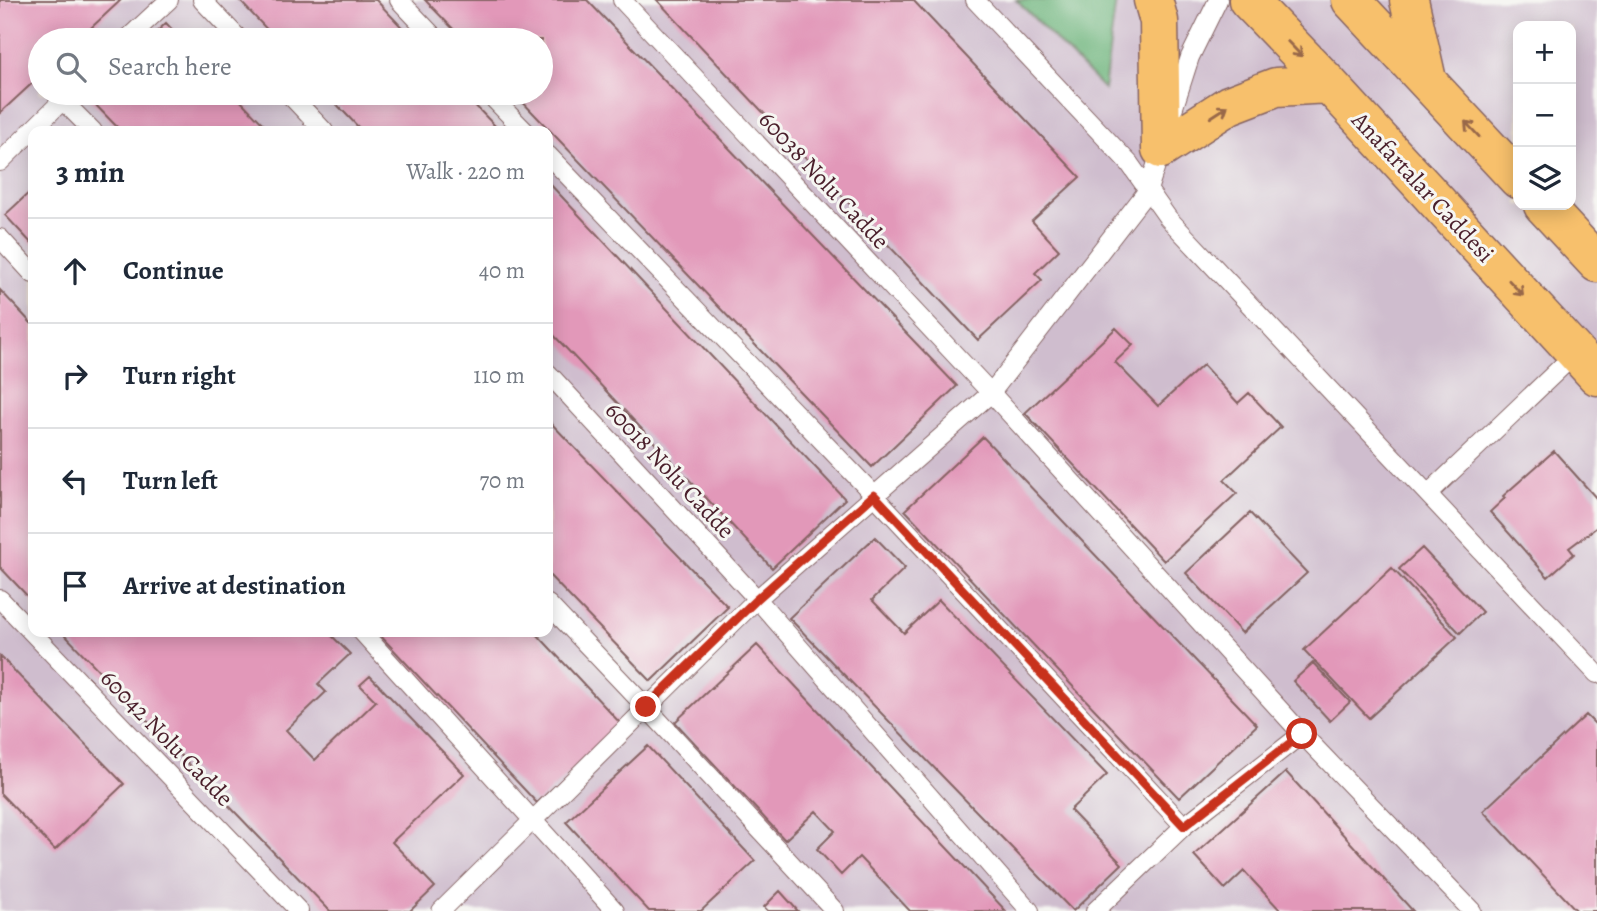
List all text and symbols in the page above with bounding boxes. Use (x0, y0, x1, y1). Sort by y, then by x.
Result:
map controls (1513, 21, 1576, 210)
button: + (1513, 21, 1576, 84)
search box (28, 28, 553, 105)
one-way arrow (1287, 40, 1304, 57)
icon: search (52, 48, 90, 86)
text: Search here (108, 49, 232, 84)
button: − (1513, 84, 1576, 147)
street label: 60038 Nolu Cadde (752, 104, 896, 256)
street label: Anafartalar Caddesi (1344, 104, 1501, 269)
one-way arrow (1208, 105, 1228, 119)
one-way arrow (1463, 121, 1480, 138)
button: layers (1513, 147, 1576, 210)
text: 3 min (56, 152, 125, 192)
text: Walk · 220 m (406, 156, 525, 187)
icon: ahead (56, 252, 94, 290)
text: Continue (123, 253, 224, 288)
text: 40 m (479, 255, 525, 286)
one-way arrow (1508, 279, 1525, 296)
icon: right (56, 357, 94, 395)
text: Turn right (123, 358, 236, 393)
text: 110 m (473, 360, 525, 391)
street label: 60018 Nolu Cadde (598, 395, 742, 545)
icon: left (56, 462, 94, 500)
text: Turn left (123, 463, 218, 498)
text: 70 m (479, 465, 525, 496)
icon: arrive (56, 567, 94, 605)
text: Arrive at destination (123, 568, 346, 603)
street label: 60042 Nolu Cadde (93, 663, 241, 813)
route end (630, 691, 661, 722)
route start (1286, 718, 1317, 749)

